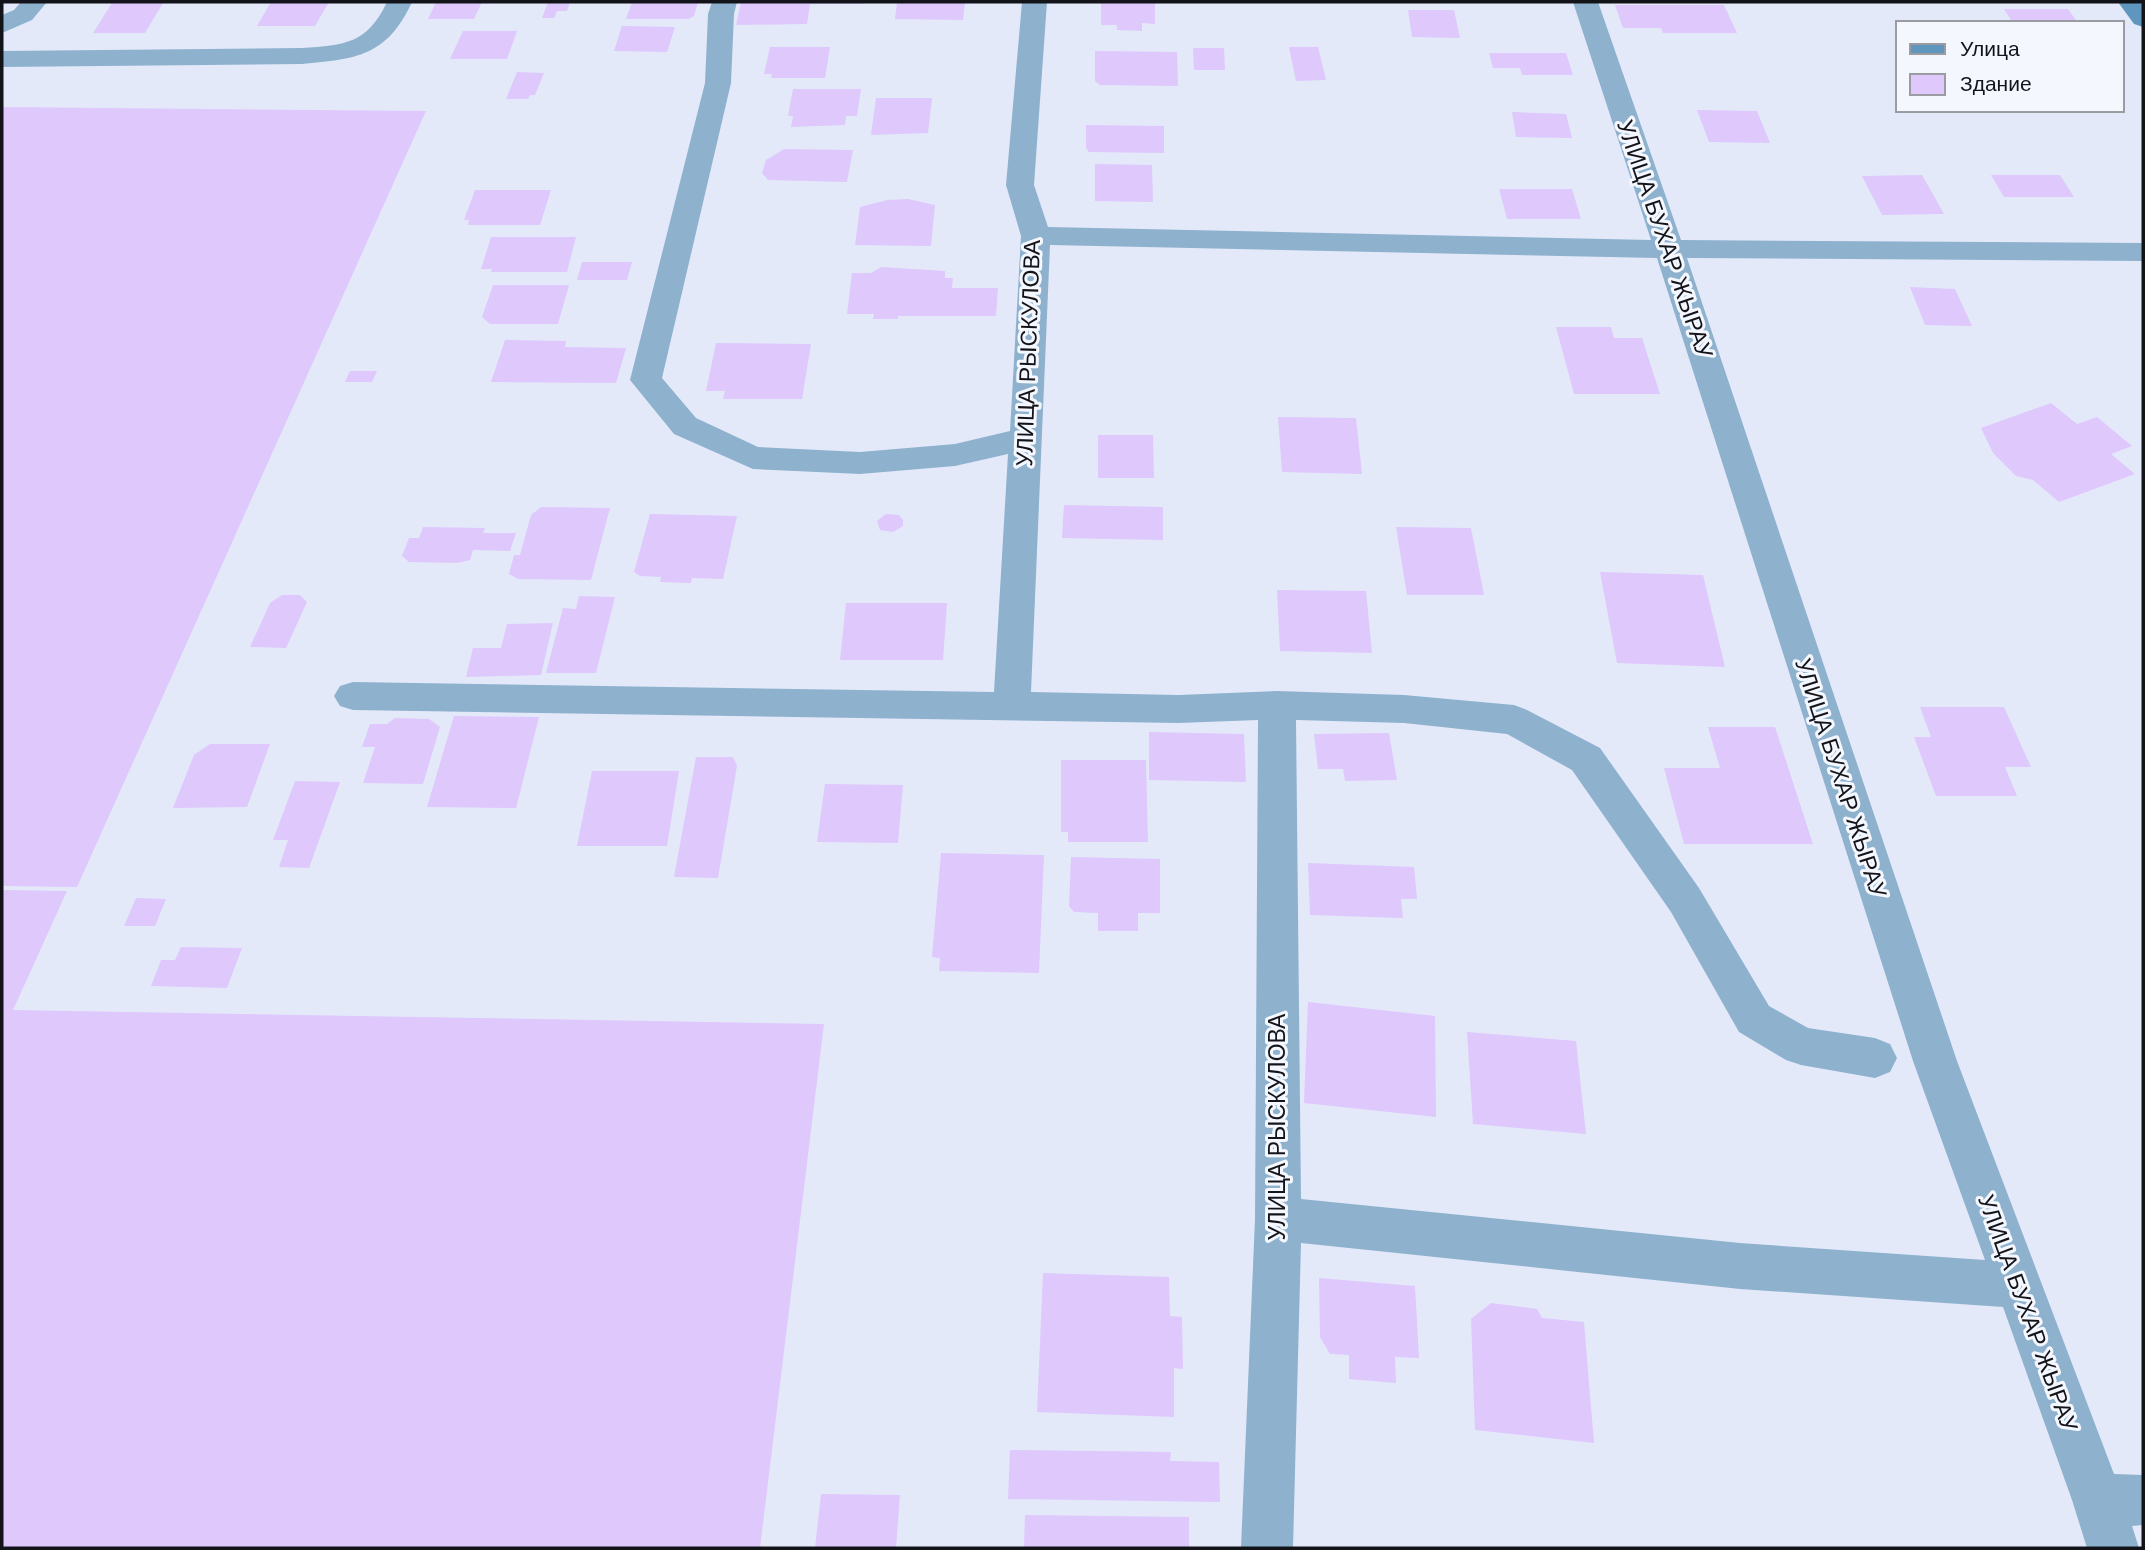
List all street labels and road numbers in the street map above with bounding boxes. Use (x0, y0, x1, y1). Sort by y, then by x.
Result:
street label: УЛИЦА БУХАР ЖЫРАУ (1612, 117, 1718, 362)
street label: УЛИЦА РЫСКУЛОВА (1011, 238, 1045, 467)
street label: УЛИЦА БУХАР ЖЫРАУ (1790, 655, 1892, 901)
street label: УЛИЦА РЫСКУЛОВА (1264, 1013, 1290, 1240)
street label: УЛИЦА БУХАР ЖЫРАУ (1973, 1191, 2083, 1435)

